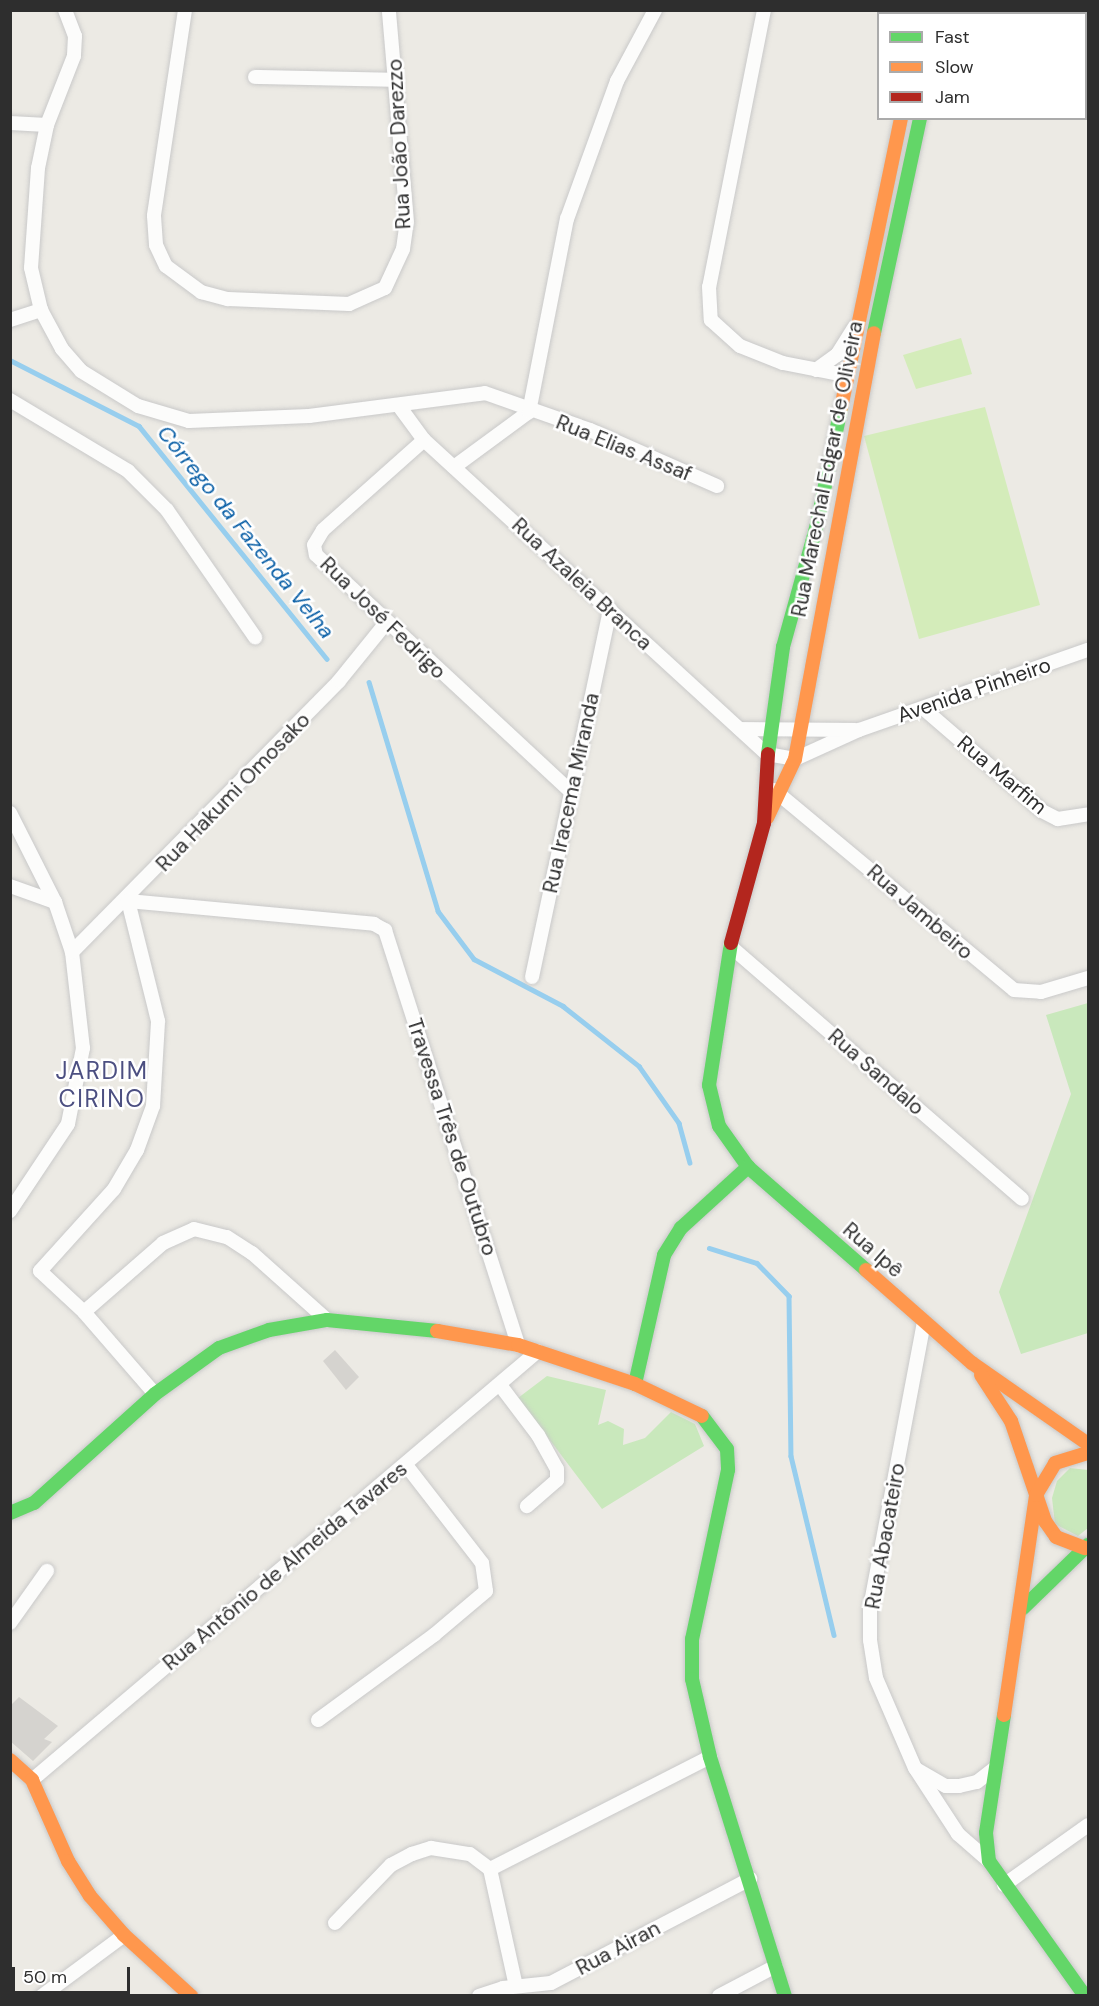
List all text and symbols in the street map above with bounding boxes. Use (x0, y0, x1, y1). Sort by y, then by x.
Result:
legend (877, 12, 1087, 120)
text: Fast (935, 25, 970, 49)
text: Slow (935, 55, 974, 79)
street label: Rua João Darezzo (382, 58, 416, 230)
text: Jam (935, 85, 970, 109)
street label: Rua Marechal Edgar de Oliveira (786, 319, 868, 619)
street label: Rua Elias Assaf (552, 409, 696, 487)
water label: Córrego da Fazenda Velha (152, 420, 340, 644)
street label: Rua Azaleia Branca (507, 513, 657, 655)
street label: Rua José Fedrigo (315, 552, 451, 684)
street label: Avenida Pinheiro (894, 652, 1054, 728)
street label: Rua Iracema Miranda (537, 691, 605, 895)
street label: Rua Hakumi Omosako (151, 707, 315, 877)
street label: Rua Marfim (952, 730, 1052, 820)
street label: Rua Jambeiro (862, 859, 978, 965)
street label: Travessa Três de Outubro (402, 1015, 502, 1259)
street label: Rua Sandalo (823, 1023, 929, 1121)
district label: JARDIM CIRINO (56, 1057, 148, 1113)
street label: Rua Ipê (838, 1217, 908, 1283)
street label: Rua Antônio de Almeida Tavares (158, 1456, 412, 1676)
street label: Rua Abacateiro (860, 1461, 910, 1611)
street label: Rua Airan (572, 1915, 664, 1981)
scale bar (15, 1955, 134, 1993)
text: 50 m (23, 1965, 67, 1989)

